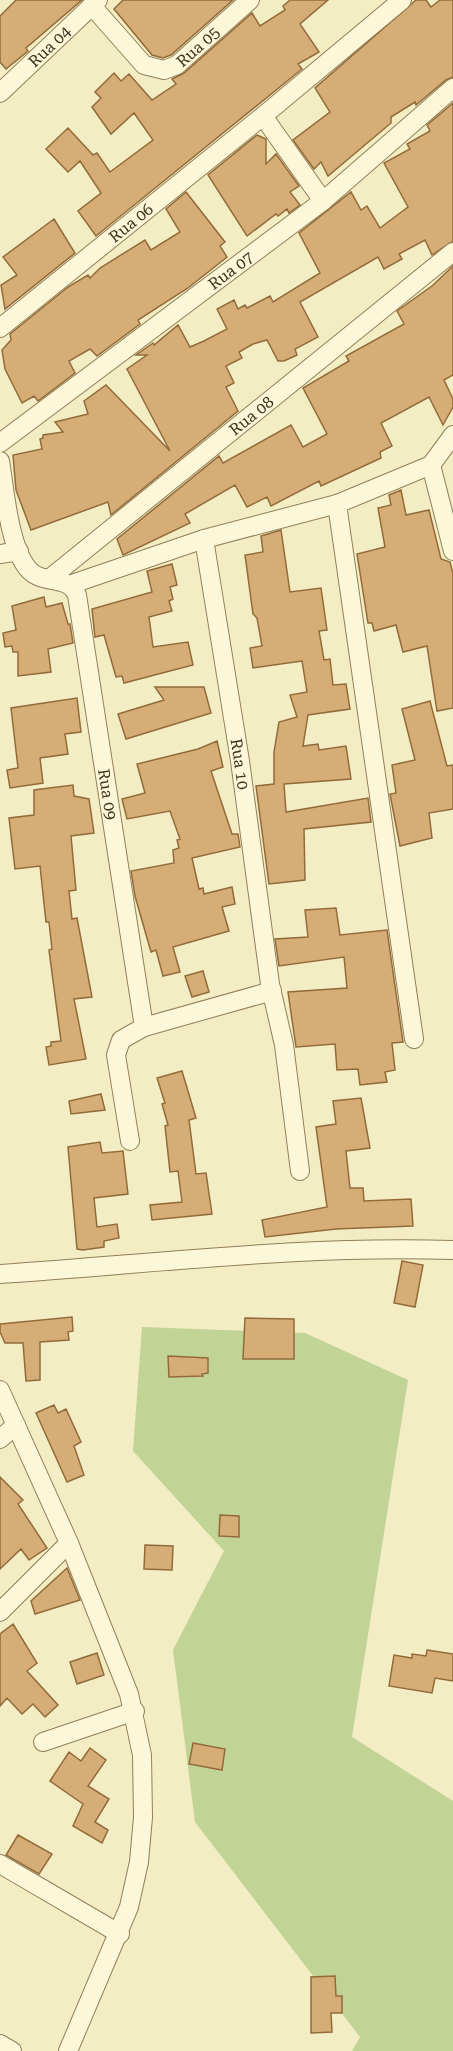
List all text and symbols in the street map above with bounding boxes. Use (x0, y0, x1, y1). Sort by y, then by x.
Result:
street label: Rua 04 (24, 22, 75, 71)
street label: Rua 05 (172, 22, 223, 71)
street label: Rua 06 (105, 199, 157, 246)
street label: Rua 07 (204, 247, 257, 293)
street label: Rua 08 (225, 392, 277, 439)
street label: Rua 10 (227, 737, 253, 791)
street label: Rua 09 (95, 767, 121, 821)

